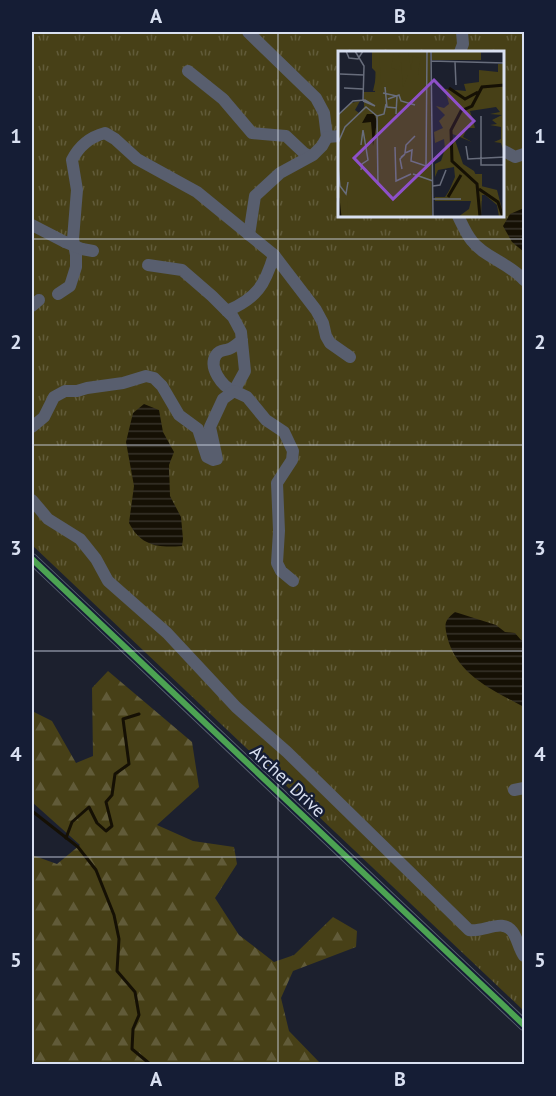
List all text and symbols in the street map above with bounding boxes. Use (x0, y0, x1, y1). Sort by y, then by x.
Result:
text: A (150, 3, 163, 29)
text: B (394, 3, 406, 29)
inset map (338, 51, 505, 218)
text: 1 (10, 123, 22, 149)
text: 1 (534, 123, 546, 149)
text: 2 (10, 329, 22, 355)
text: 2 (534, 329, 546, 355)
text: 3 (10, 535, 22, 561)
text: 3 (534, 535, 546, 561)
street label: Archer Drive (245, 740, 331, 822)
text: 4 (10, 741, 22, 767)
text: 4 (534, 741, 546, 767)
text: 5 (10, 947, 22, 973)
text: 5 (534, 947, 546, 973)
text: A (150, 1066, 163, 1092)
text: B (394, 1066, 406, 1092)

